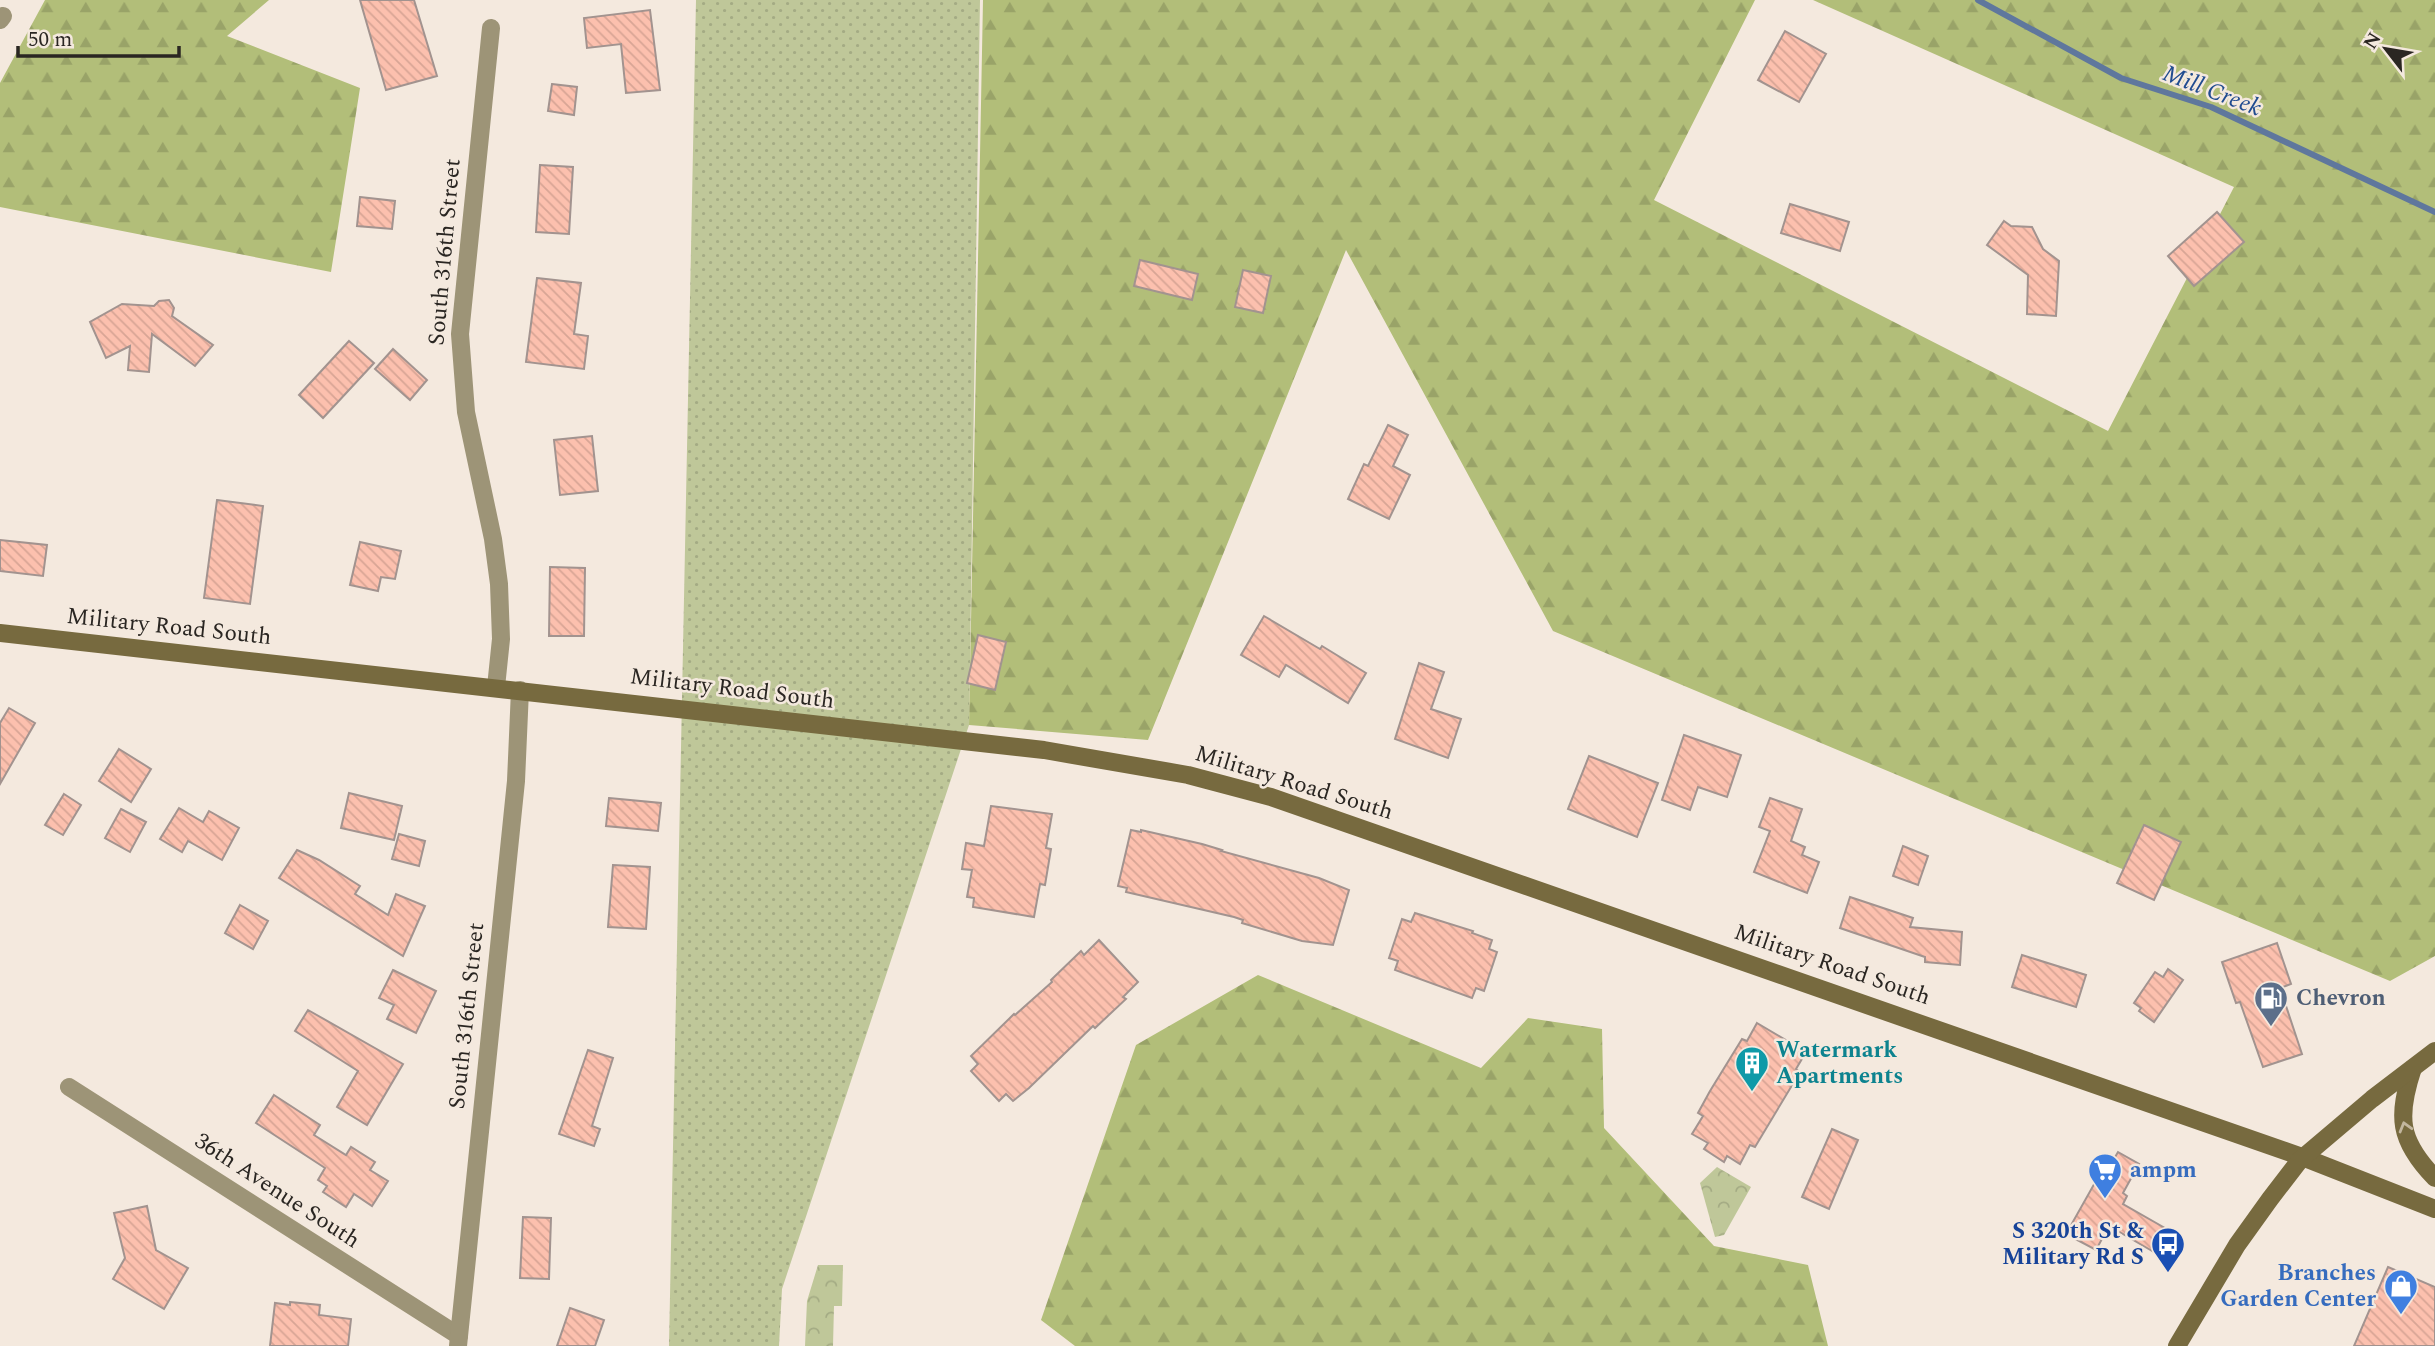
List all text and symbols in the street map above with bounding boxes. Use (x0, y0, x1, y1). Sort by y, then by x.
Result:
scale bar (18, 14, 178, 58)
north arrow (2351, 14, 2421, 84)
text: 50 m (28, 24, 72, 56)
text: N (2356, 27, 2389, 55)
water label: Mill Creek (2157, 56, 2267, 126)
street label: South 316th Street (419, 157, 471, 347)
street label: Military Road South (65, 599, 273, 655)
street label: Military Road South (628, 659, 836, 719)
street label: Military Road South (1191, 736, 1397, 830)
street label: Military Road South (1729, 915, 1935, 1015)
street label: South 316th Street (440, 921, 494, 1111)
fuel station icon: Chevron (2252, 979, 2290, 1028)
place label: Chevron (2296, 981, 2386, 1016)
place label: Watermark Apartments (1776, 1033, 1903, 1094)
building icon: Watermark Apartments (1733, 1044, 1771, 1093)
one-way arrow (2398, 1121, 2413, 1133)
street label: 36th Avenue South (187, 1124, 367, 1258)
supermarket icon: ampm (2086, 1151, 2124, 1200)
place label: ampm (2130, 1153, 2197, 1188)
place label: S 320th St & Military Rd S (2002, 1214, 2144, 1275)
bus stop icon: S 320th St & Military Rd S (2149, 1225, 2187, 1274)
place label: Branches Garden Center (2220, 1256, 2376, 1317)
shop icon: Branches Garden Center (2382, 1267, 2420, 1316)

